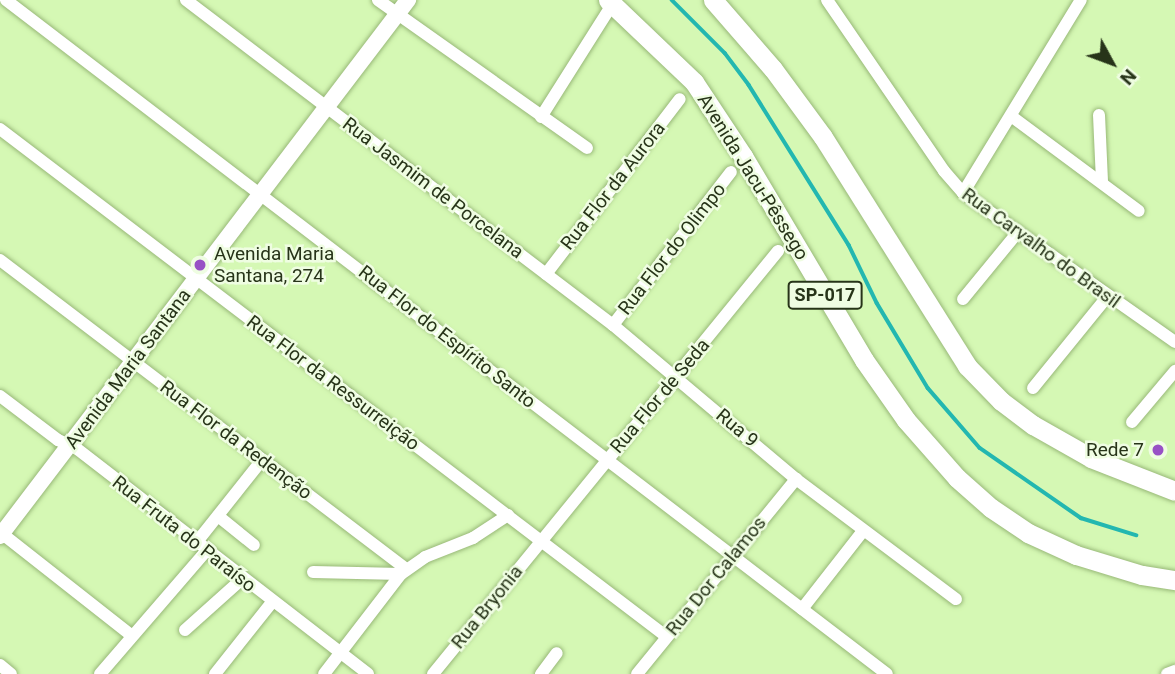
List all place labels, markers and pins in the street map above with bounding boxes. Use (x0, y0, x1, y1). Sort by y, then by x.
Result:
place label: Avenida Maria Santana, 274 (214, 243, 334, 287)
marker: Avenida Maria Santana, 274 (192, 257, 208, 273)
place label: Rede 7 (1086, 439, 1144, 461)
marker: Rede 7 (1150, 442, 1166, 458)

